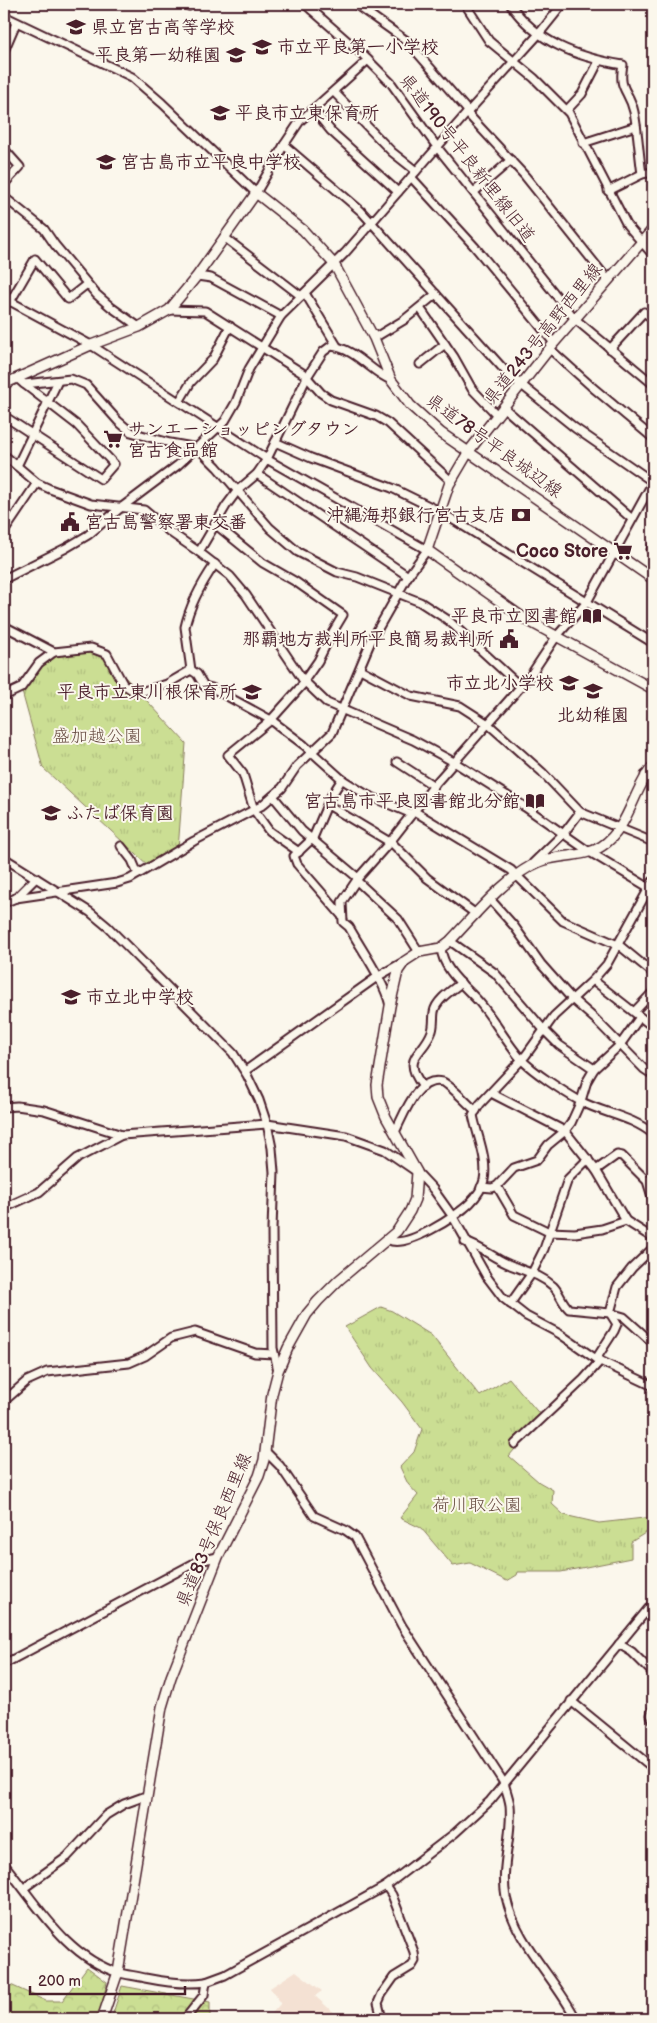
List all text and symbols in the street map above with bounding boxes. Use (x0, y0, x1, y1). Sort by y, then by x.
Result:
school or university icon: 県立宮古高等学校 (65, 16, 87, 38)
place label: 県立宮古高等学校 (91, 17, 235, 38)
school or university icon: 市立平良第一小学校 (251, 36, 273, 58)
place label: 市立平良第一小学校 (277, 37, 439, 58)
school or university icon: 平良第一幼稚園 (225, 44, 247, 66)
place label: 平良第一幼稚園 (95, 45, 221, 66)
street label: 県道190号平良新里線旧道 (395, 70, 539, 246)
school or university icon: 平良市立東保育所 (209, 102, 231, 124)
place label: 平良市立東保育所 (235, 103, 379, 124)
school or university icon: 宮古島市立平良中学校 (95, 151, 117, 173)
place label: 宮古島市立平良中学校 (121, 152, 301, 173)
street label: 県道243号高野西里線 (479, 259, 607, 409)
street label: 県道78号平良城辺線 (422, 389, 566, 503)
place label: サンエーショッピングタウン 宮古食品館 (128, 419, 359, 461)
supermarket icon: サンエーショッピングタウン 宮古食品館 (102, 428, 124, 450)
bank icon: 沖縄海邦銀行宮古支店 (510, 504, 532, 526)
place label: 沖縄海邦銀行宮古支店 (326, 505, 506, 526)
public building icon: 宮古島警察署東交番 (59, 511, 81, 533)
place label: 宮古島警察署東交番 (85, 512, 247, 533)
supermarket icon: Coco Store (612, 540, 634, 562)
place label: Coco Store (516, 541, 608, 562)
library icon: 平良市立図書館 (581, 605, 603, 627)
place label: 平良市立図書館 (451, 606, 577, 627)
public building icon: 那覇地方裁判所平良簡易裁判所 (498, 628, 520, 650)
place label: 那覇地方裁判所平良簡易裁判所 (242, 629, 494, 650)
school or university icon: 市立北小学校 (558, 672, 580, 694)
place label: 市立北小学校 (446, 673, 554, 694)
school or university icon: 北幼稚園 (582, 680, 604, 702)
school or university icon: 平良市立東川根保育所 (241, 681, 263, 703)
place label: 平良市立東川根保育所 (57, 682, 237, 703)
place label: 北幼稚園 (557, 705, 629, 726)
park label: 盛加越公園 (52, 726, 142, 747)
library icon: 宮古島市平良図書館北分館 (524, 790, 546, 812)
place label: 宮古島市平良図書館北分館 (304, 791, 520, 812)
school or university icon: ふたば保育園 (40, 802, 62, 824)
place label: ふたば保育園 (66, 803, 174, 824)
school or university icon: 市立北中学校 (60, 986, 82, 1008)
place label: 市立北中学校 (86, 987, 194, 1008)
street label: 県道83号保良西里線 (172, 1450, 256, 1610)
park label: 荷川取公園 (432, 1495, 522, 1516)
scale bar (30, 1963, 185, 1995)
text: 200 m (38, 1972, 81, 1991)

